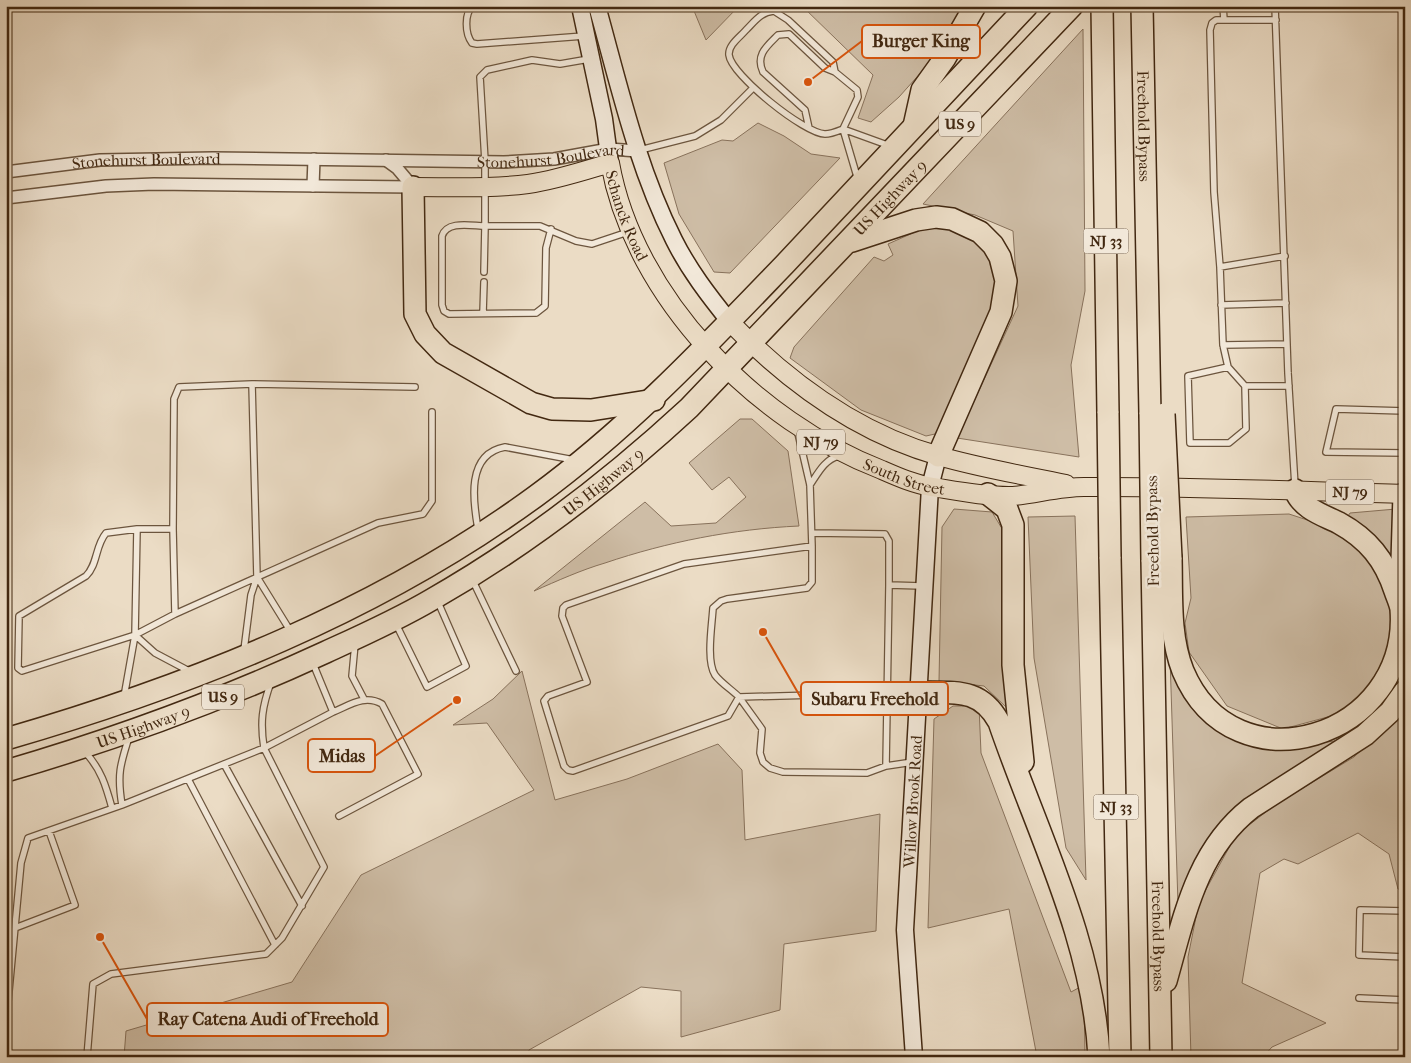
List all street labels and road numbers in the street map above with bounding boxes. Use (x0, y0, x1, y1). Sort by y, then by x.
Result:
street label: Freehold Bypass (1133, 70, 1154, 182)
road number: US 9 (939, 112, 981, 136)
street label: Stonehurst Boulevard (477, 140, 626, 172)
street label: Stonehurst Boulevard (71, 149, 221, 173)
street label: US Highway 9 (849, 156, 931, 240)
street label: Schanck Road (602, 168, 652, 264)
road number: NJ 33 (1084, 228, 1128, 254)
road number: NJ 79 (797, 430, 845, 454)
street label: US Highway 9 (559, 444, 647, 520)
street label: South Street (860, 454, 947, 499)
street label: Freehold Bypass (1142, 475, 1163, 587)
road number: NJ 79 (1326, 480, 1374, 504)
road number: US 9 (202, 684, 244, 710)
street label: US Highway 9 (94, 701, 192, 752)
street label: Willow Brook Road (899, 734, 926, 869)
road number: NJ 33 (1094, 794, 1138, 820)
street label: Freehold Bypass (1148, 880, 1169, 992)

